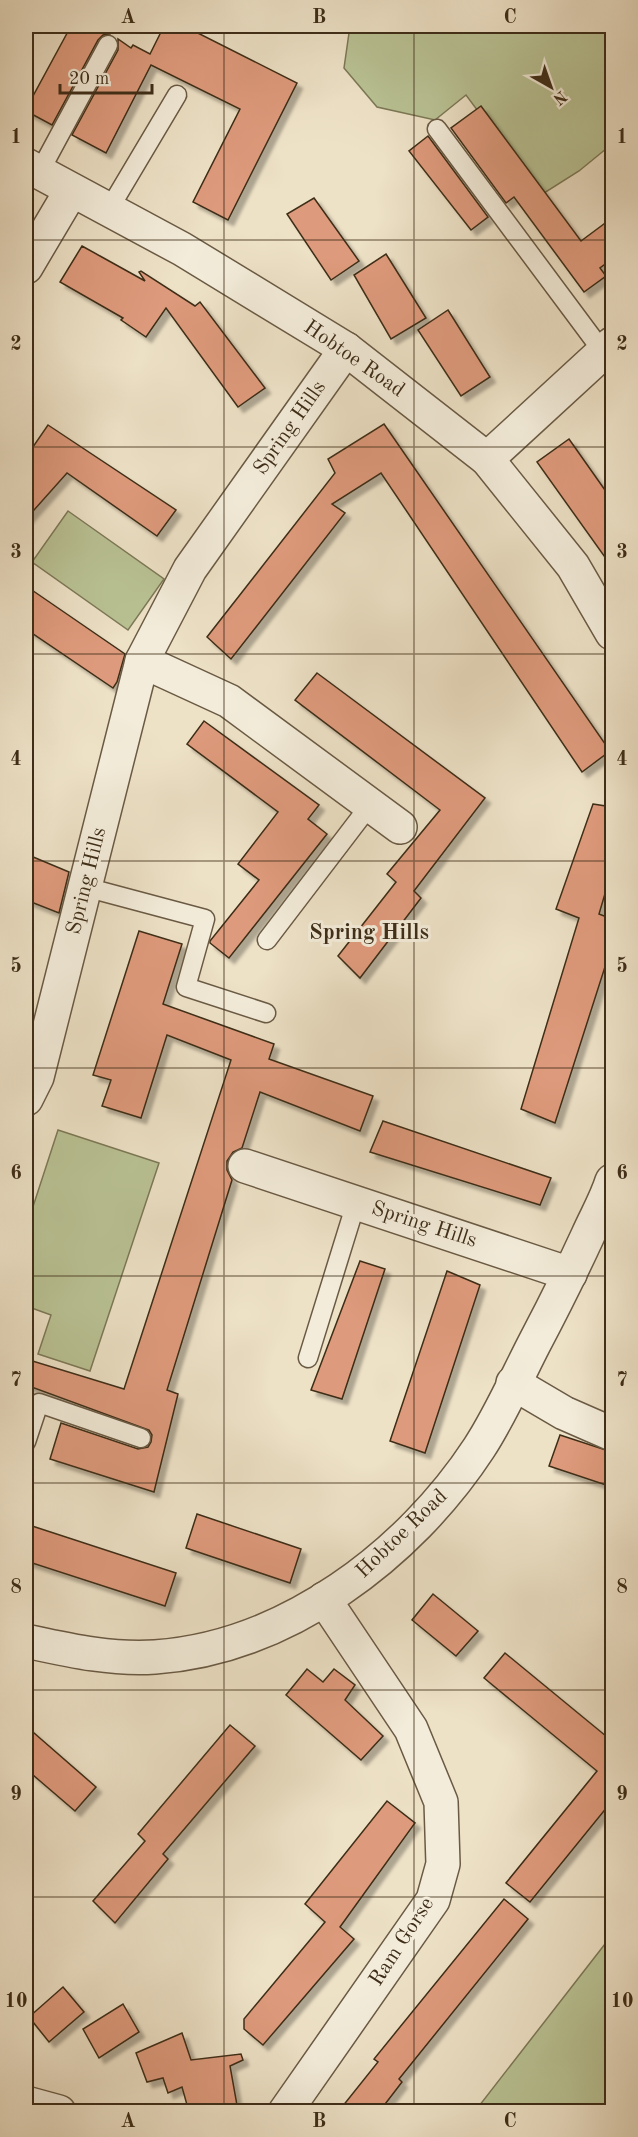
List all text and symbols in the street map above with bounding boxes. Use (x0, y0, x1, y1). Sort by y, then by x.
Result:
text: A (120, 8, 136, 28)
text: B (312, 8, 326, 28)
text: C (503, 8, 517, 28)
scale bar (60, 57, 152, 95)
north arrow (521, 57, 581, 117)
text: 20 m (69, 70, 109, 88)
text: N (549, 87, 569, 108)
text: 1 (10, 128, 22, 148)
text: 1 (616, 128, 628, 148)
street label: Hobtoe Road (300, 317, 408, 401)
text: 2 (10, 335, 22, 355)
text: 2 (616, 335, 628, 355)
street label: Spring Hills (250, 377, 330, 479)
text: 3 (10, 543, 22, 563)
text: 3 (616, 543, 628, 563)
text: 4 (10, 750, 22, 770)
text: 4 (616, 750, 628, 770)
street label: Spring Hills (64, 825, 110, 937)
district label: Spring Hills (309, 922, 429, 944)
text: 5 (10, 956, 22, 977)
text: 5 (616, 956, 628, 977)
text: 6 (10, 1164, 22, 1184)
text: 6 (616, 1164, 628, 1184)
street label: Spring Hills (369, 1198, 479, 1252)
text: 7 (10, 1371, 22, 1391)
text: 7 (616, 1371, 628, 1391)
street label: Hobtoe Road (352, 1486, 452, 1582)
text: 8 (10, 1578, 22, 1598)
text: 8 (616, 1578, 628, 1598)
text: 9 (10, 1785, 22, 1805)
text: 9 (616, 1785, 628, 1805)
street label: Ram Gorse (366, 1894, 438, 1990)
text: 10 (4, 1992, 28, 2012)
text: 10 (610, 1992, 634, 2012)
text: A (120, 2112, 136, 2132)
text: B (312, 2112, 326, 2132)
text: C (503, 2112, 517, 2132)

